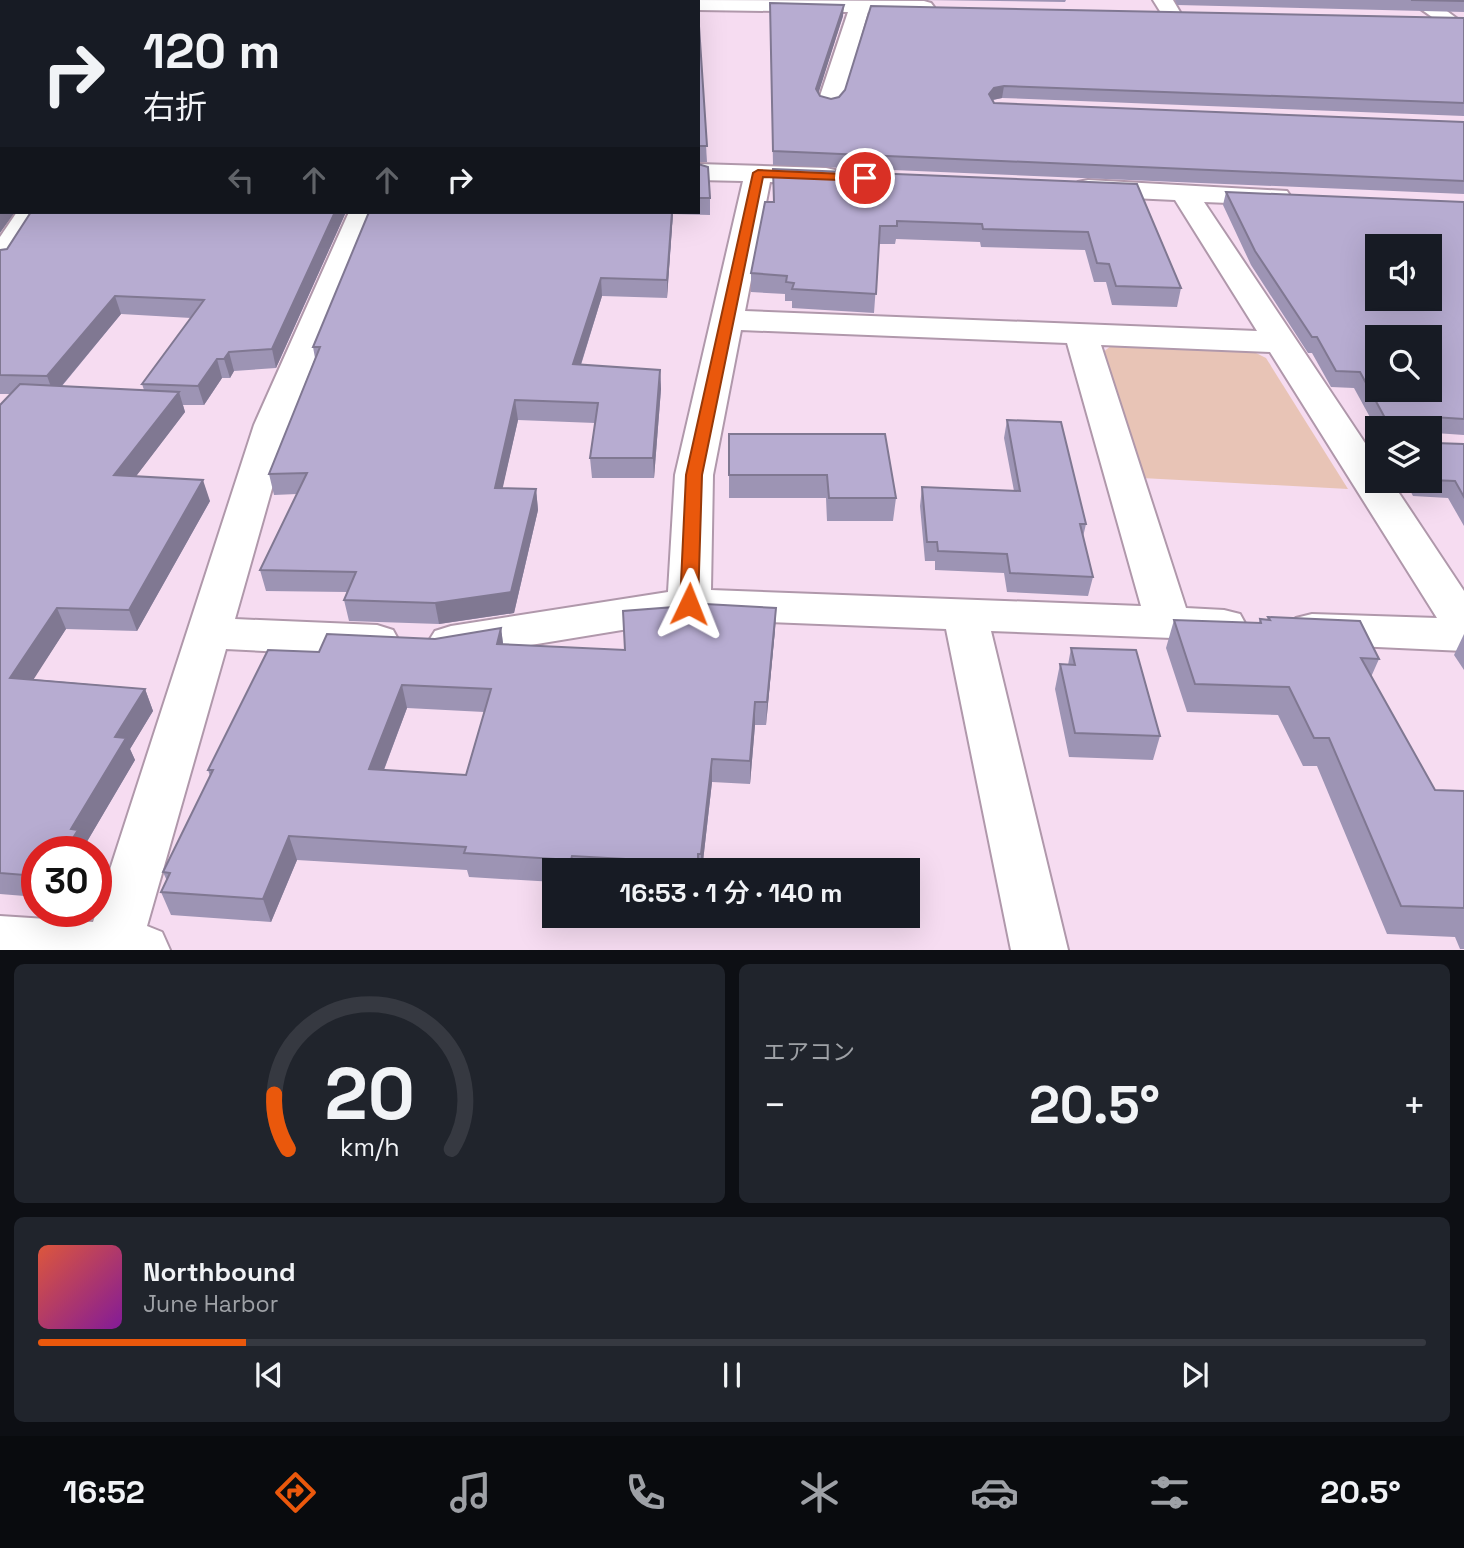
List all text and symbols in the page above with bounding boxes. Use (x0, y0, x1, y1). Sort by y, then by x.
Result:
text: 120 m (143, 20, 280, 82)
icon: right (28, 28, 119, 119)
text: 右折 (143, 87, 207, 127)
pin (835, 148, 895, 208)
icon: arrive (846, 159, 884, 197)
icon: left (222, 161, 260, 199)
icon: ahead (295, 161, 333, 199)
icon: ahead (368, 161, 406, 199)
icon: right (441, 161, 479, 199)
map controls (1365, 234, 1442, 493)
button: sound (1365, 234, 1442, 311)
button: search (1365, 325, 1442, 402)
button: layers (1365, 416, 1442, 493)
position arrow (652, 567, 726, 641)
speed limit sign: 30 (21, 836, 112, 927)
text: 16:53 · 1 分 · 140 m (619, 876, 843, 910)
text: エアコン (763, 1037, 855, 1067)
text: 20 (324, 1048, 415, 1141)
text: 20.5° (1029, 1072, 1160, 1138)
text: − (763, 1081, 787, 1129)
text: + (1402, 1081, 1426, 1129)
text: km/h (340, 1131, 399, 1163)
text: Northbound (143, 1255, 296, 1289)
text: June Harbor (143, 1289, 278, 1319)
icon: previous (250, 1356, 288, 1394)
icon: pause (713, 1356, 751, 1394)
icon: next (1176, 1356, 1214, 1394)
icon: directions (271, 1468, 320, 1517)
icon: music (446, 1468, 495, 1517)
icon: phone (621, 1468, 670, 1517)
icon: climate (795, 1468, 844, 1517)
icon: car (970, 1468, 1019, 1517)
icon: filters (1145, 1468, 1194, 1517)
text: 16:52 (63, 1472, 145, 1512)
text: 20.5° (1320, 1472, 1401, 1512)

